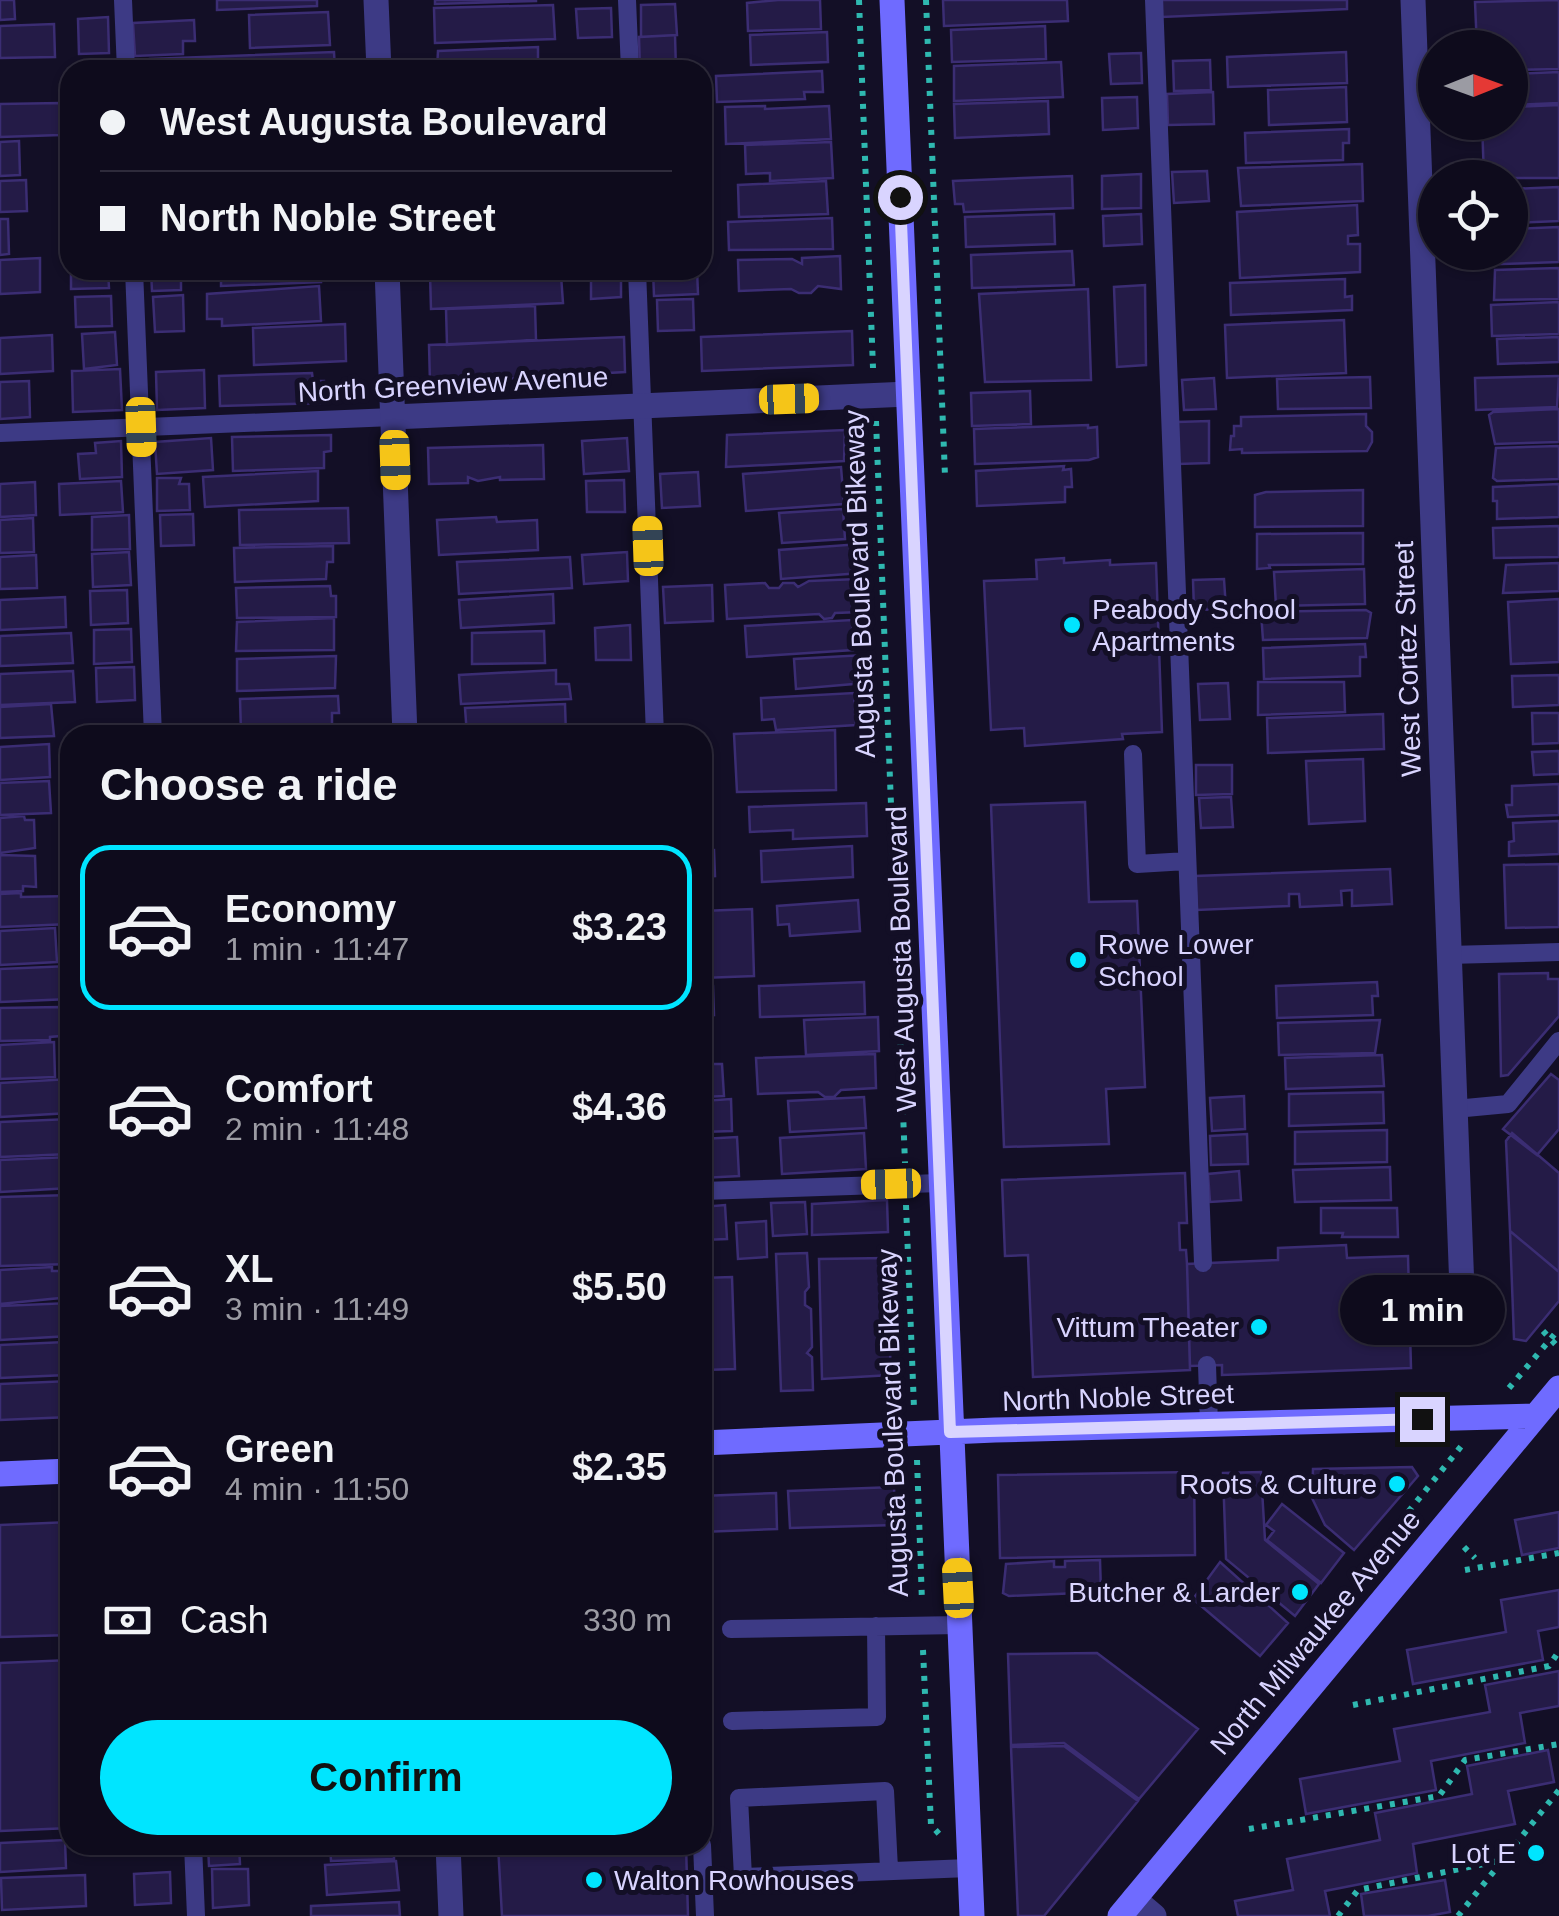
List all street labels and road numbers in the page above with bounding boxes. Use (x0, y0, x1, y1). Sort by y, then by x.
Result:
street label: North Greenview Avenue (297, 361, 609, 408)
street label: Augusta Boulevard Bikeway (838, 409, 881, 759)
street label: West Cortez Street (1388, 540, 1427, 777)
street label: West Augusta Boulevard (881, 805, 922, 1112)
street label: Augusta Boulevard Bikeway (871, 1248, 914, 1598)
street label: North Noble Street (1002, 1378, 1235, 1417)
street label: North Milwaukee Avenue (1204, 1504, 1427, 1761)

